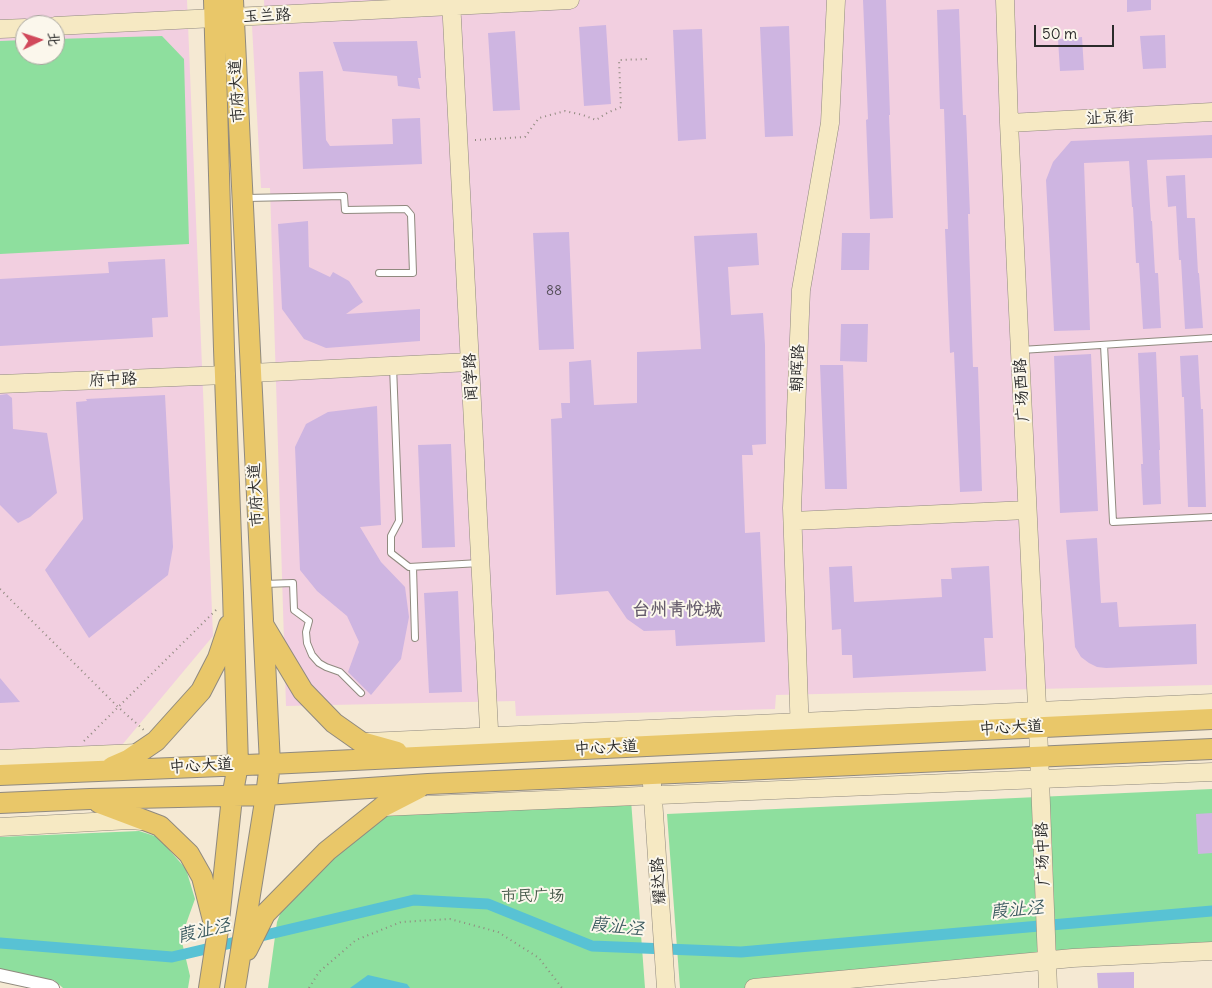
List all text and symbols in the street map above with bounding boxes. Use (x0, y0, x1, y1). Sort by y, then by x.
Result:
street label: 玉兰路 (243, 5, 291, 27)
north arrow (15, 15, 65, 65)
scale bar (1037, 15, 1117, 47)
text: 50 m (1042, 24, 1077, 43)
text: 北 (44, 31, 63, 47)
street label: 市府大道 (226, 59, 248, 123)
street label: 沚京街 (1086, 107, 1134, 129)
house number: 88 (546, 283, 562, 299)
street label: 朝晖路 (788, 344, 808, 392)
street label: 闻学路 (460, 353, 482, 401)
street label: 广场西路 (1011, 358, 1033, 422)
street label: 府中路 (89, 370, 137, 390)
street label: 市府大道 (245, 463, 267, 527)
district label: 台州青悦城 (632, 599, 722, 621)
street label: 中心大道 (979, 717, 1043, 739)
street label: 中心大道 (574, 737, 638, 759)
street label: 中心大道 (169, 755, 233, 777)
street label: 广场中路 (1032, 822, 1054, 886)
street label: 耀达路 (648, 856, 670, 906)
park label: 市民广场 (501, 886, 565, 906)
water label: 葭沚泾 (989, 897, 1045, 923)
water label: 葭沚泾 (589, 913, 645, 941)
water label: 葭沚泾 (175, 914, 233, 948)

